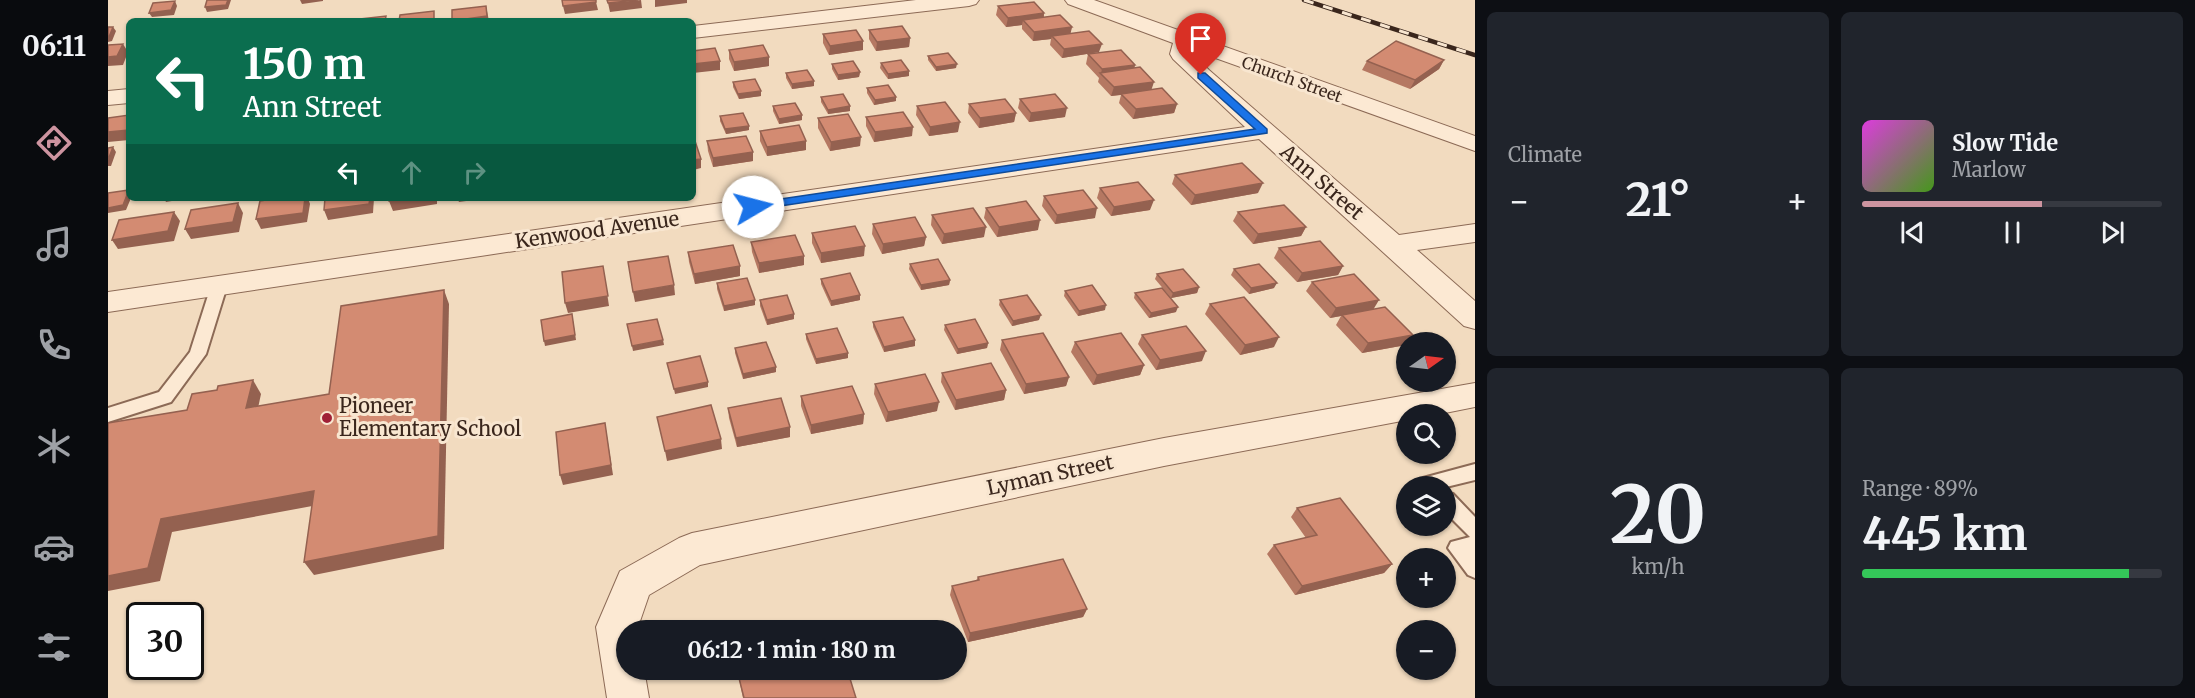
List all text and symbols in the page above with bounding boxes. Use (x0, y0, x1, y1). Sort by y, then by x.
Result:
pin (1175, 13, 1226, 75)
icon: arrive (1184, 22, 1217, 55)
text: 06:11 (22, 29, 86, 63)
text: 150 m (243, 38, 365, 90)
icon: left (144, 42, 222, 120)
street label: Church Street (1239, 52, 1346, 107)
text: Ann Street (243, 90, 382, 124)
icon: directions (33, 122, 75, 164)
text: Slow Tide (1952, 129, 2058, 157)
street label: Ann Street (1275, 138, 1369, 225)
text: Climate (1508, 142, 1582, 167)
icon: left (332, 156, 365, 189)
icon: ahead (395, 156, 428, 189)
icon: right (458, 156, 491, 189)
text: Marlow (1952, 157, 2026, 182)
text: 21° (1625, 172, 1691, 228)
position arrow (721, 175, 785, 239)
text: − (1508, 181, 1530, 222)
text: + (1786, 181, 1808, 222)
street label: Kenwood Avenue (513, 206, 681, 253)
icon: previous (1896, 216, 1929, 249)
icon: pause (1996, 216, 2029, 249)
icon: next (2096, 216, 2129, 249)
icon: music (33, 223, 75, 265)
icon: phone (33, 324, 75, 366)
north arrow (1396, 332, 1456, 392)
map controls (1396, 332, 1456, 680)
place label: Pioneer Elementary School (339, 393, 521, 441)
button: search (1396, 404, 1456, 464)
marker: Pioneer Elementary School (320, 411, 334, 425)
icon: climate (33, 425, 75, 467)
street label: Lyman Street (984, 449, 1116, 500)
text: 20 (1610, 466, 1706, 564)
button: layers (1396, 476, 1456, 536)
text: Range · 89% (1862, 476, 1978, 501)
text: 445 km (1862, 506, 2027, 562)
icon: car (33, 526, 75, 568)
button: + (1396, 548, 1456, 608)
text: km/h (1632, 554, 1684, 579)
speed limit sign: 30 (126, 602, 204, 680)
button: − (1396, 620, 1456, 680)
icon: filters (33, 626, 75, 668)
text: 06:12 · 1 min · 180 m (687, 636, 896, 664)

